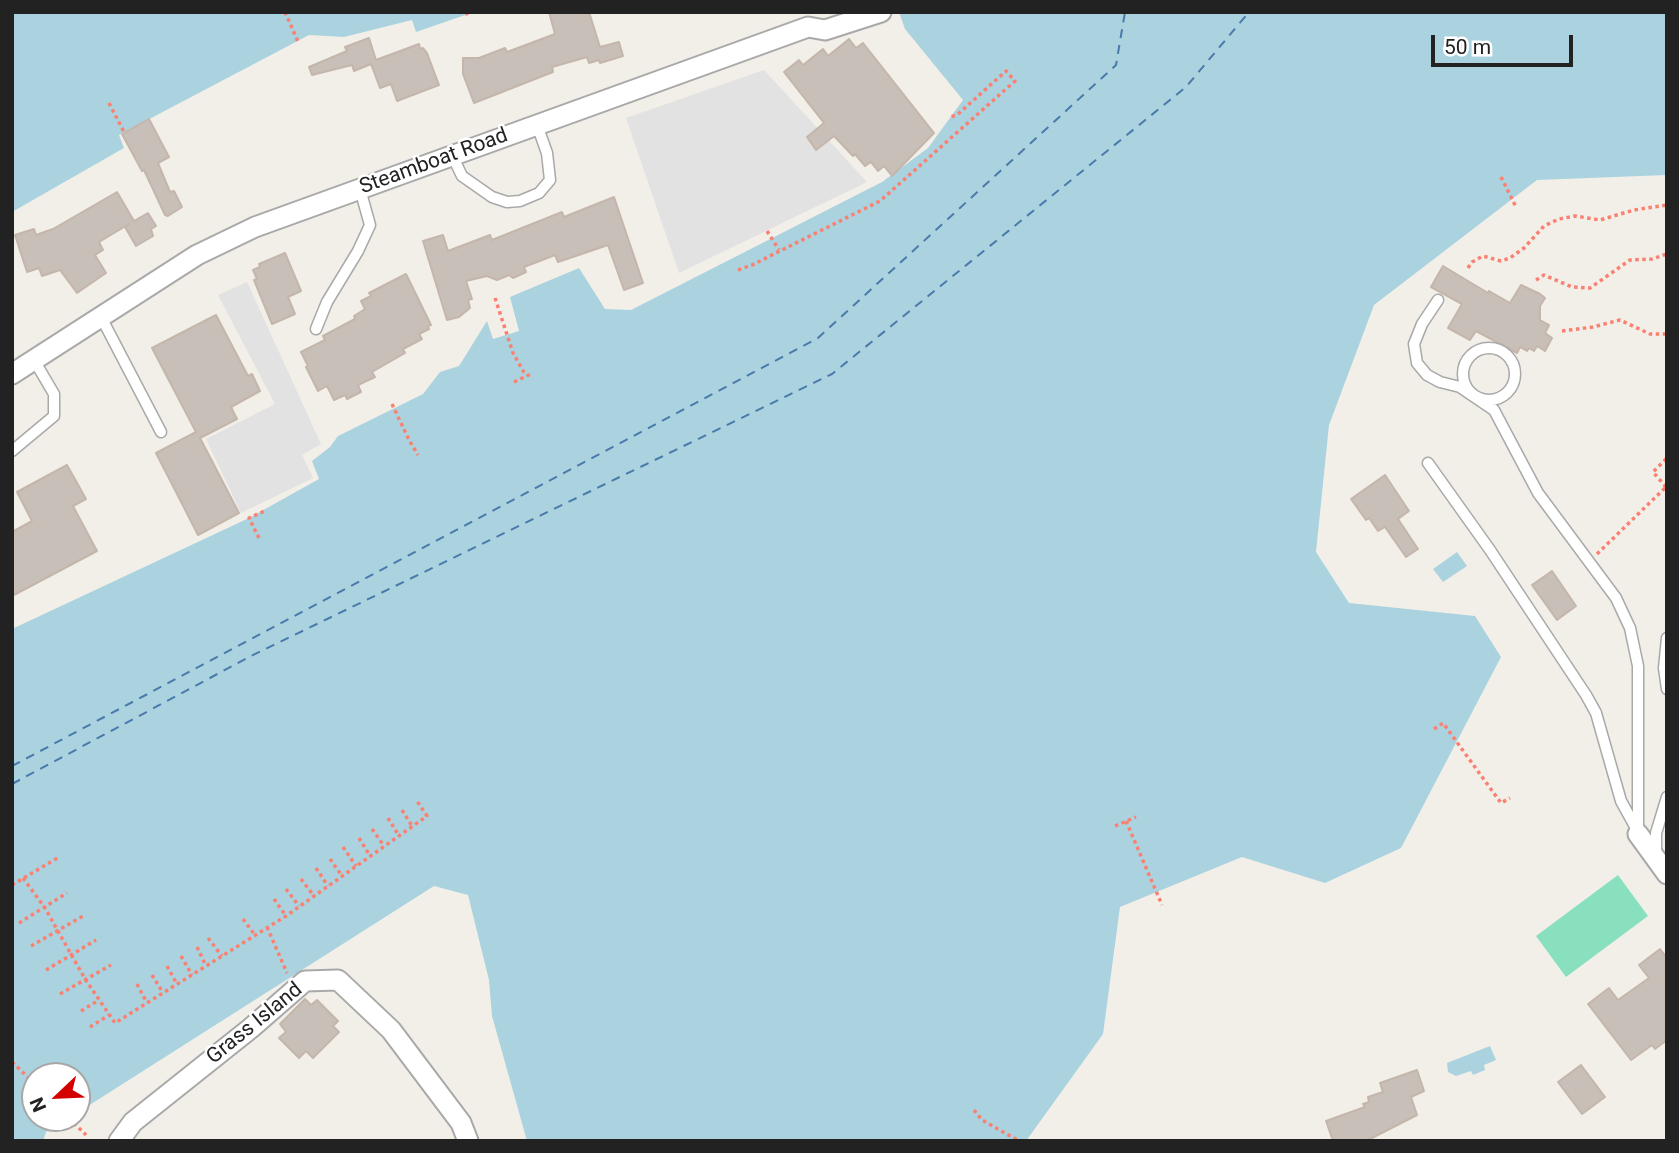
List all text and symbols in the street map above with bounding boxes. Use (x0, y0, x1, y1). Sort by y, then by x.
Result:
scale bar (1434, 21, 1576, 65)
text: 50 m (1444, 35, 1491, 59)
street label: Steamboat Road (357, 124, 511, 200)
street label: Grass Island (202, 978, 308, 1070)
north arrow (21, 1062, 91, 1132)
text: N (25, 1094, 51, 1115)

